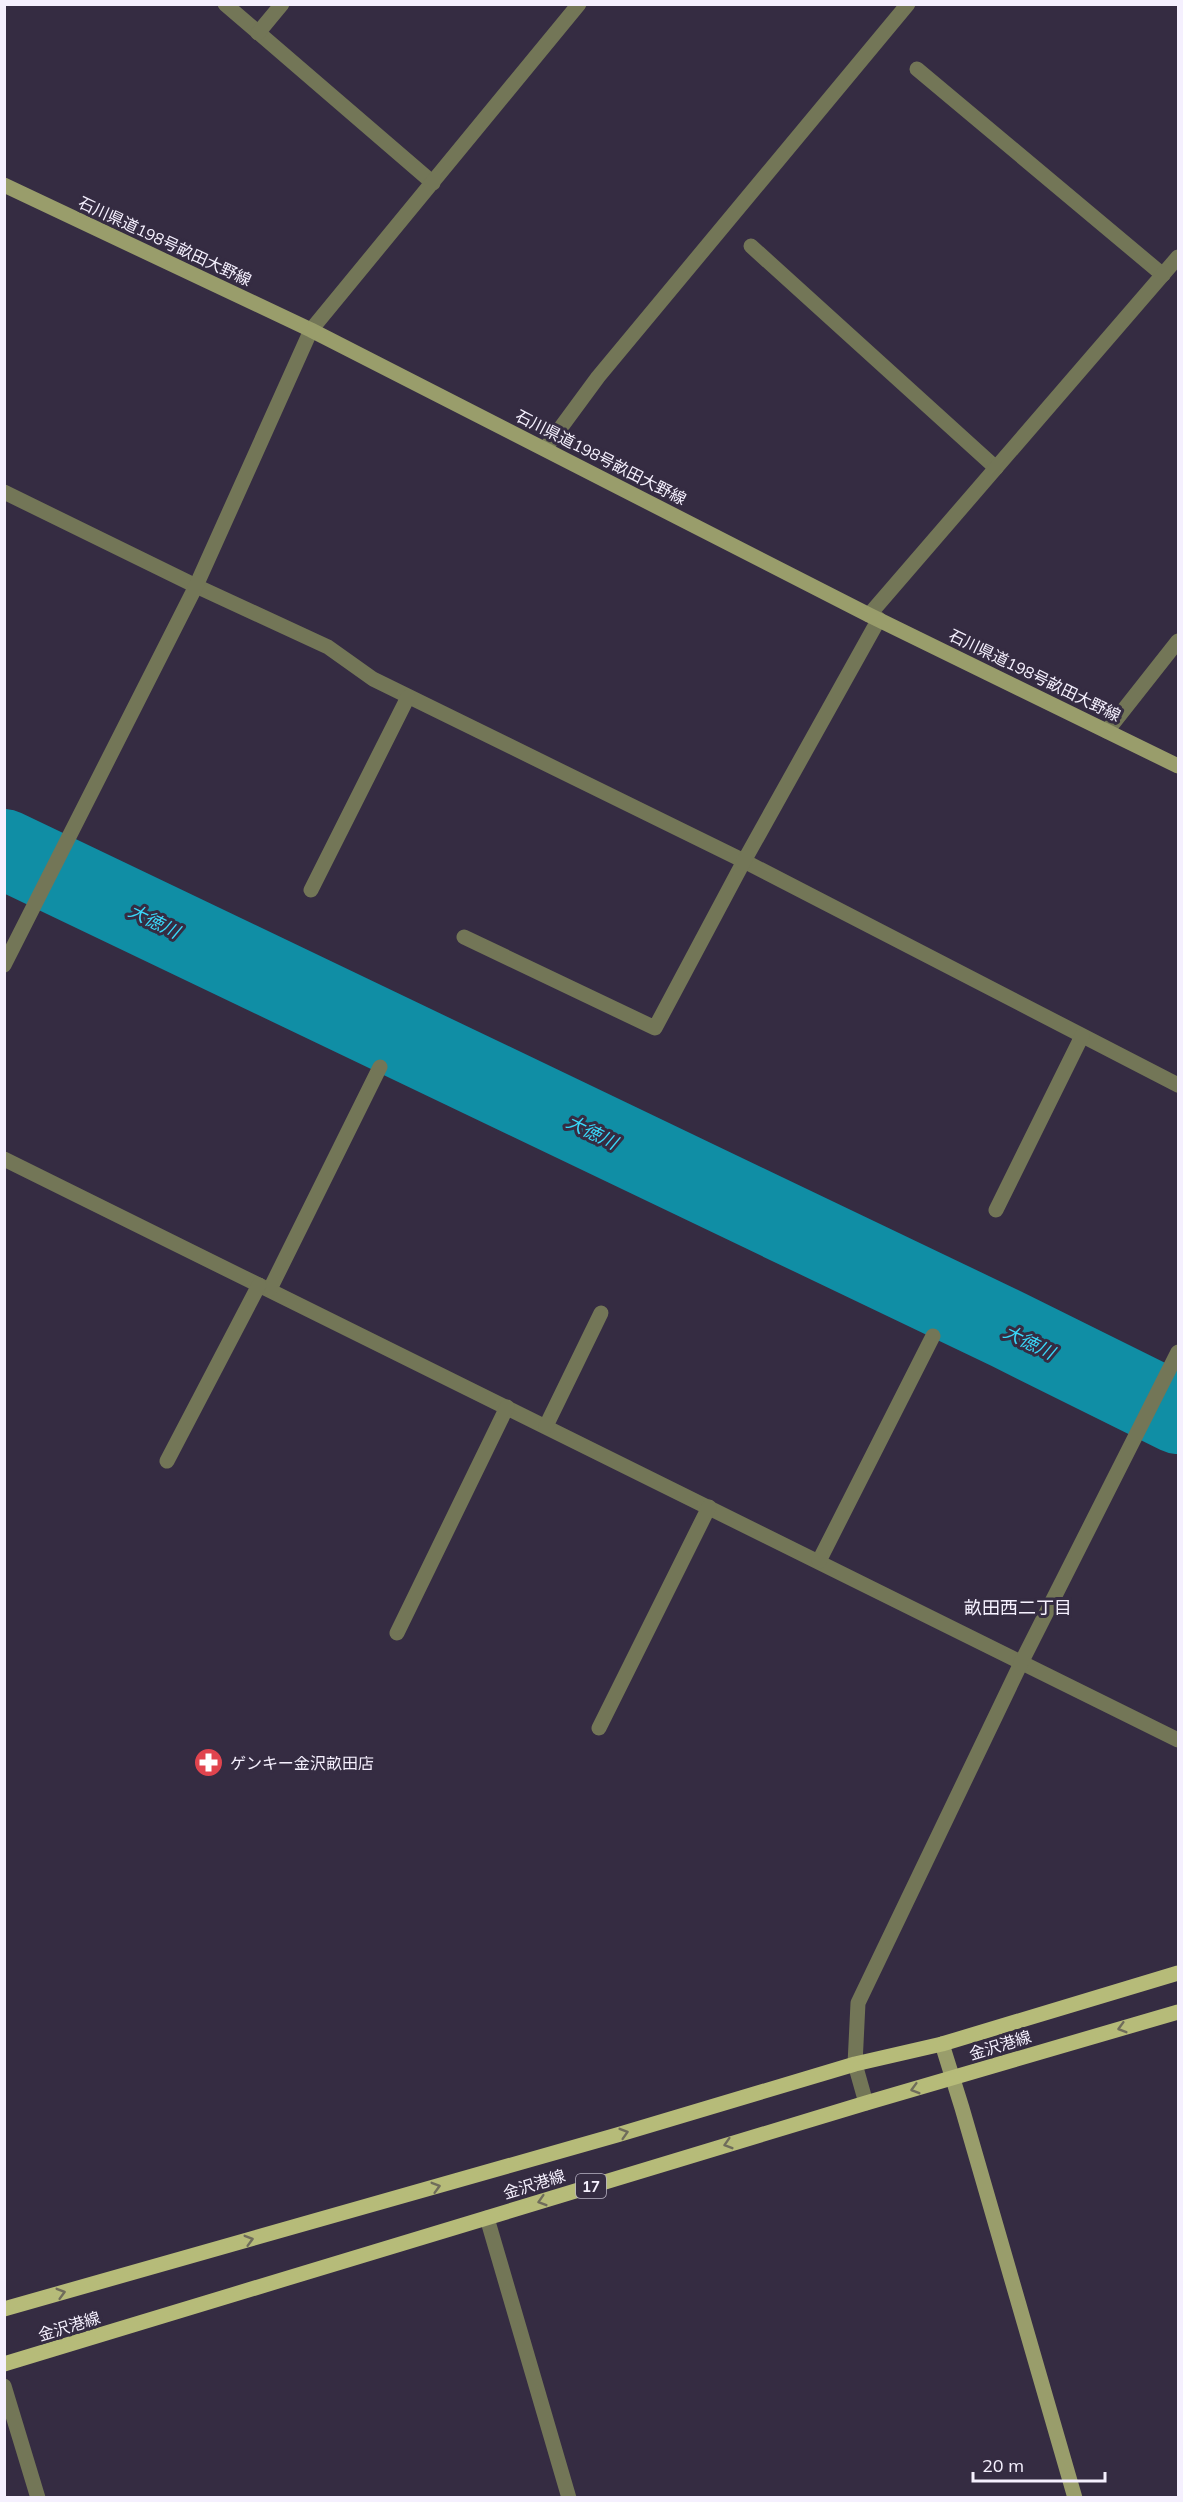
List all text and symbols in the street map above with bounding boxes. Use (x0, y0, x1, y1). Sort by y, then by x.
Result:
street label: 石川県道198号畝田大野線 (75, 192, 255, 290)
street label: 石川県道198号畝田大野線 (512, 405, 690, 509)
street label: 石川県道198号畝田大野線 (946, 625, 1124, 725)
water label: 大徳川 (125, 899, 185, 944)
water label: 大徳川 (563, 1110, 623, 1155)
water label: 大徳川 (1000, 1320, 1060, 1365)
district label: 畝田西二丁目 (964, 1596, 1072, 1619)
pharmacy icon: ゲンキー金沢畝田店 (193, 1747, 225, 1779)
place label: ゲンキー金沢畝田店 (230, 1753, 374, 1773)
one-way arrow (1117, 2021, 1128, 2033)
street label: 金沢港線 (966, 2026, 1034, 2064)
one-way arrow (910, 2082, 921, 2094)
one-way arrow (618, 2128, 629, 2140)
one-way arrow (723, 2137, 734, 2149)
street label: 金沢港線 (500, 2165, 568, 2203)
road number: 17 (576, 2174, 606, 2198)
one-way arrow (430, 2182, 441, 2194)
one-way arrow (537, 2194, 548, 2206)
one-way arrow (243, 2235, 253, 2247)
one-way arrow (55, 2288, 66, 2300)
street label: 金沢港線 (35, 2307, 103, 2345)
scale bar (973, 2445, 1105, 2483)
text: 20 m (982, 2454, 1024, 2477)

